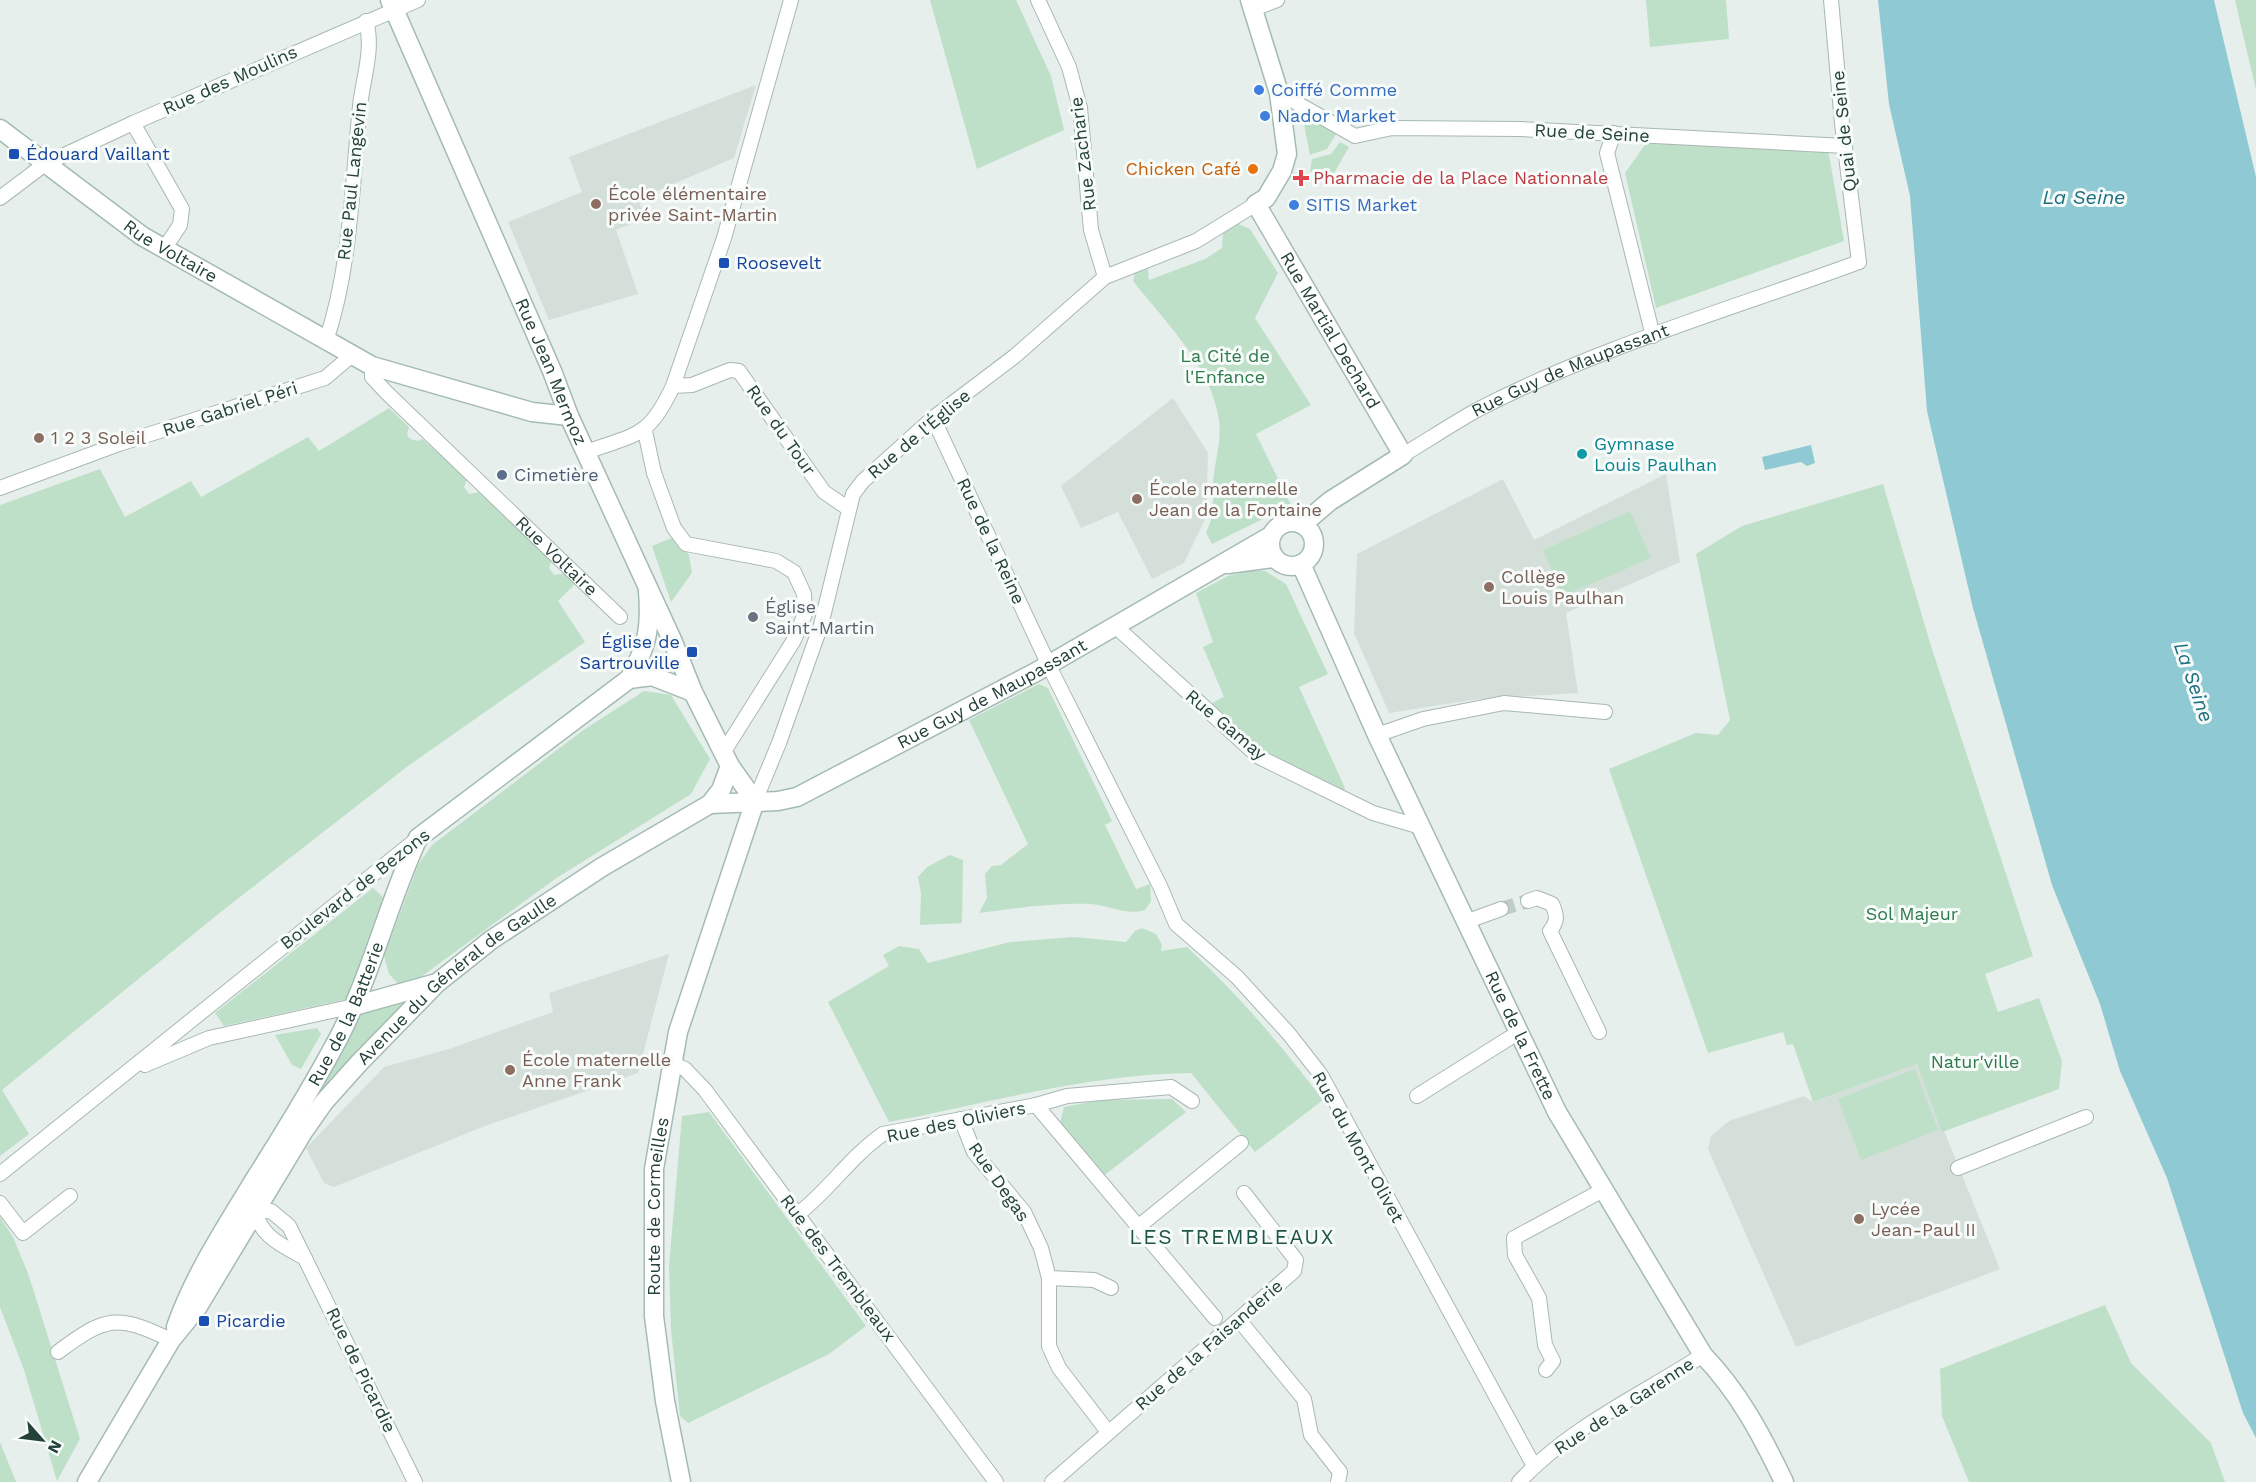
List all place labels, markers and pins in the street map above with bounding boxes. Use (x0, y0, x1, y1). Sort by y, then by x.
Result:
place label: Coiffé Comme (1271, 79, 1397, 100)
marker: Coiffé Comme (1252, 83, 1266, 97)
place label: Nador Market (1277, 105, 1396, 126)
marker: Nador Market (1258, 109, 1272, 123)
place label: Édouard Vaillant (26, 143, 170, 164)
marker: Édouard Vaillant (7, 147, 21, 161)
place label: Chicken Café (1125, 158, 1241, 179)
marker: Chicken Café (1246, 162, 1260, 176)
place label: Pharmacie de la Place Nationnale (1313, 167, 1608, 188)
marker: Pharmacie de la Place Nationnale (1294, 171, 1308, 185)
place label: École élémentaire privée Saint-Martin (608, 183, 777, 225)
place label: SITIS Market (1306, 194, 1418, 215)
marker: École élémentaire privée Saint-Martin (589, 197, 603, 211)
marker: SITIS Market (1287, 198, 1301, 212)
place label: Roosevelt (736, 252, 822, 273)
marker: Roosevelt (717, 256, 731, 270)
place label: 1 2 3 Soleil (51, 427, 146, 448)
marker: 1 2 3 Soleil (32, 431, 46, 445)
place label: Gymnase Louis Paulhan (1594, 433, 1717, 475)
marker: Gymnase Louis Paulhan (1575, 447, 1589, 461)
place label: Cimetière (514, 464, 599, 485)
marker: Cimetière (495, 468, 509, 482)
place label: École maternelle Jean de la Fontaine (1149, 478, 1322, 520)
marker: École maternelle Jean de la Fontaine (1130, 492, 1144, 506)
place label: Collège Louis Paulhan (1501, 566, 1624, 608)
marker: Collège Louis Paulhan (1482, 580, 1496, 594)
place label: Église Saint-Martin (765, 596, 875, 638)
marker: Église Saint-Martin (746, 610, 760, 624)
place label: Église de Sartrouville (580, 631, 680, 673)
marker: Église de Sartrouville (685, 645, 699, 659)
place label: École maternelle Anne Frank (522, 1049, 671, 1091)
marker: École maternelle Anne Frank (503, 1063, 517, 1077)
place label: Lycée Jean-Paul II (1871, 1198, 1976, 1240)
marker: Lycée Jean-Paul II (1852, 1212, 1866, 1226)
place label: Picardie (216, 1310, 286, 1331)
marker: Picardie (197, 1314, 211, 1328)

